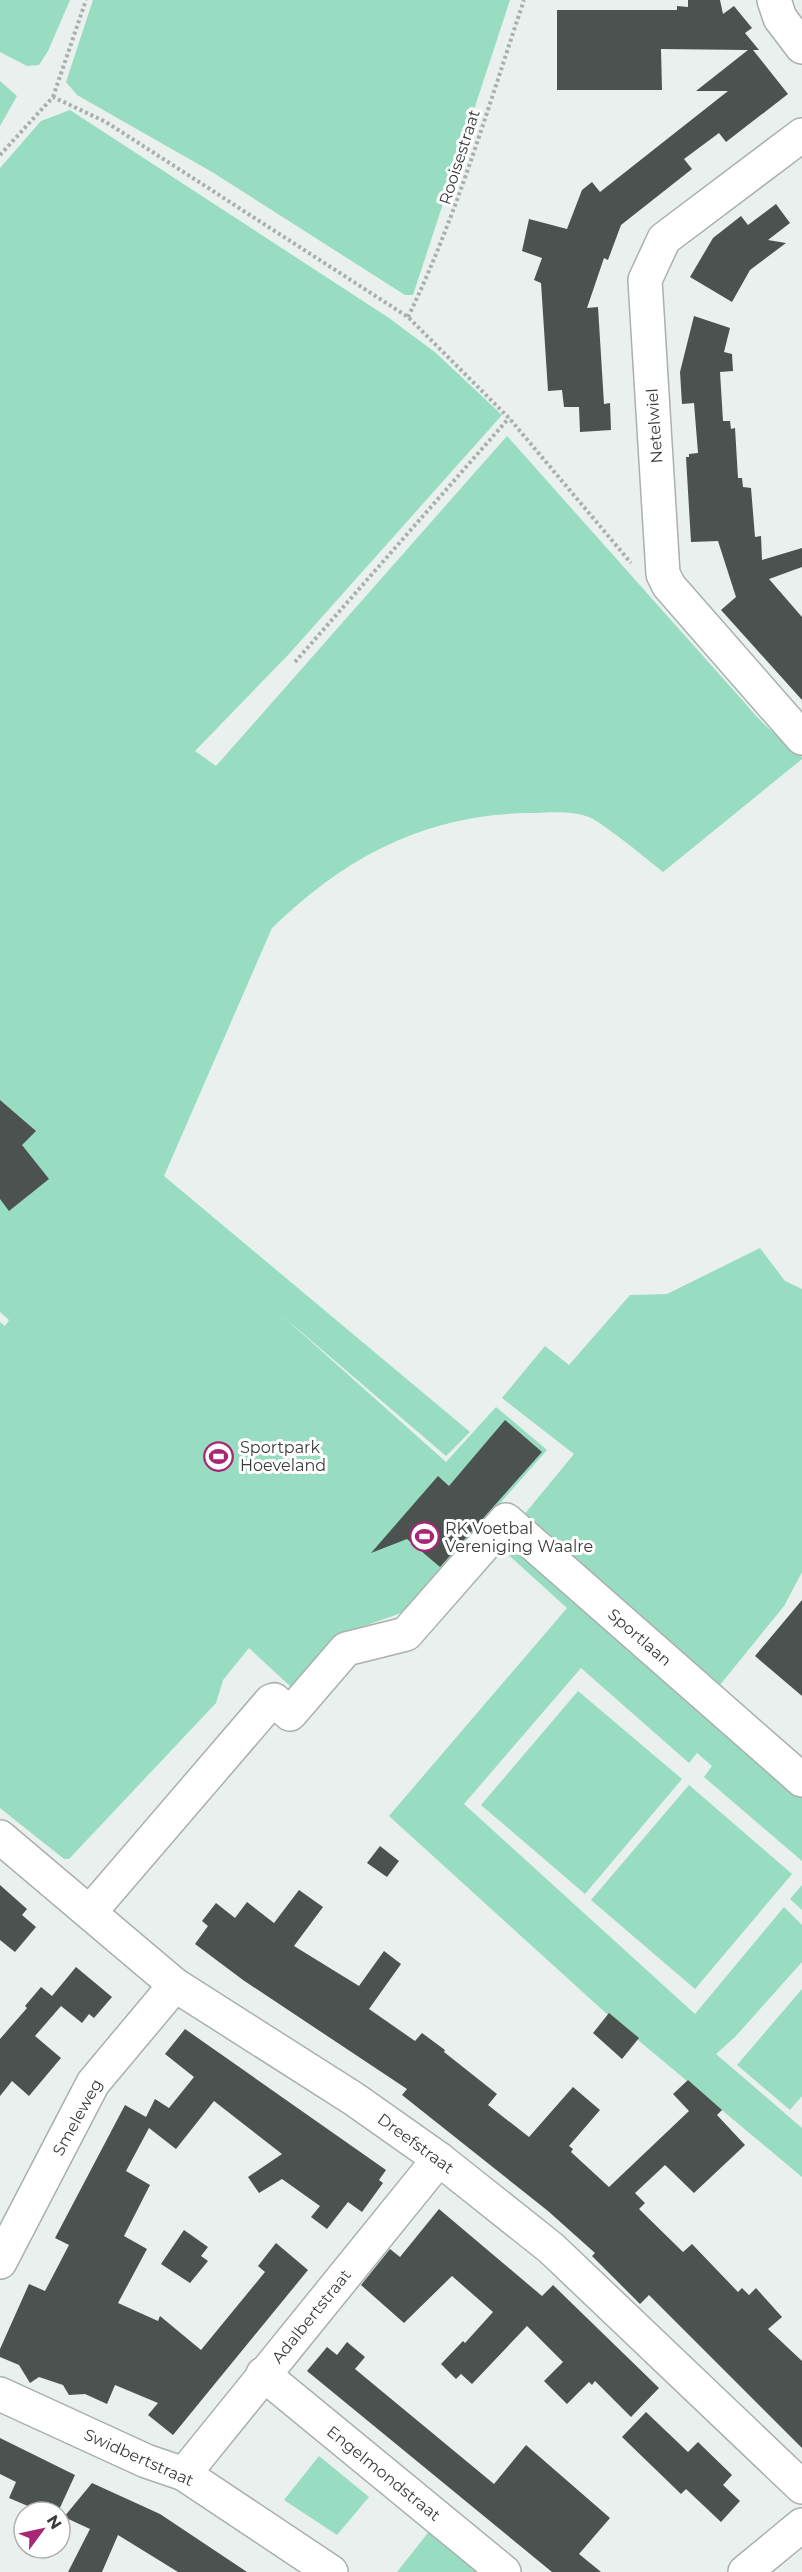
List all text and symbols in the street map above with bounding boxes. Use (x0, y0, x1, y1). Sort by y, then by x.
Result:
street label: Rooisestraat (435, 107, 484, 207)
street label: Netelwiel (642, 388, 667, 464)
place label: Sportpark Hoeveland (240, 1438, 326, 1475)
sports icon: Sportpark Hoeveland (203, 1440, 235, 1472)
place label: RK Voetbal Vereniging Waalre (445, 1519, 593, 1556)
sports icon: RK Voetbal Vereniging Waalre (408, 1521, 440, 1553)
street label: Sportlaan (604, 1605, 675, 1670)
street label: Smeleweg (49, 2076, 106, 2159)
street label: Dreefstraat (374, 2109, 458, 2178)
street label: Adalbertstraat (268, 2265, 355, 2367)
street label: Engelmondstraat (323, 2422, 445, 2525)
street label: Swidbertstraat (81, 2425, 197, 2490)
north arrow (12, 2500, 72, 2560)
text: N (43, 2512, 66, 2533)

